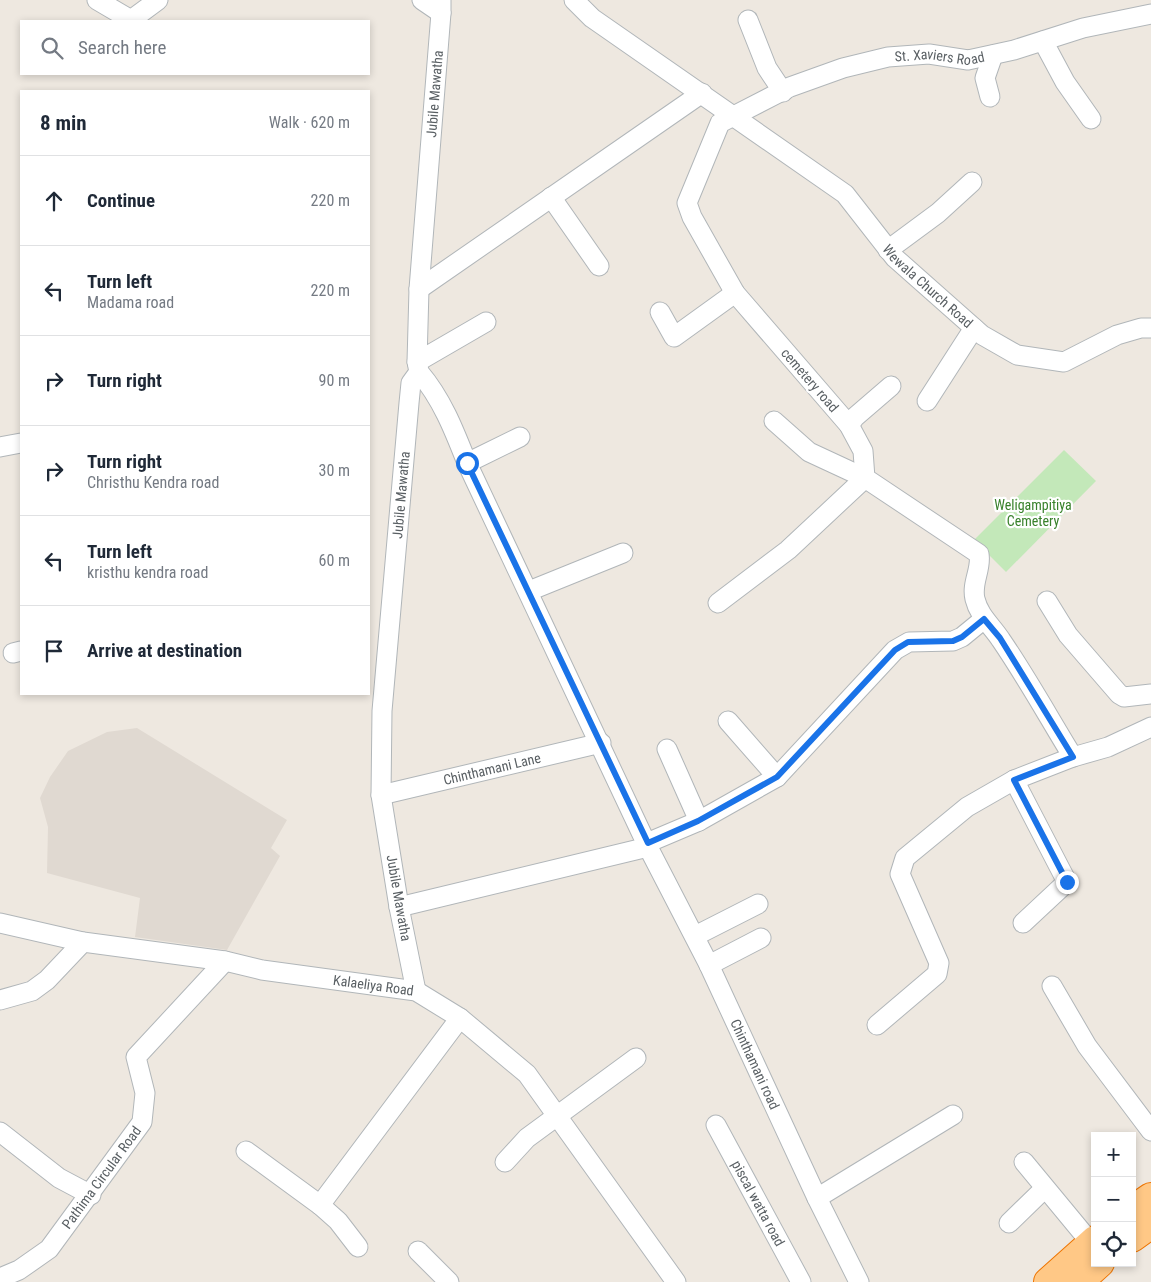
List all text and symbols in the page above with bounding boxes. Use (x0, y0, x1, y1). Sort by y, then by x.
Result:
search box (20, 20, 370, 75)
icon: search (38, 34, 66, 62)
text: Search here (78, 36, 166, 59)
street label: St. Xaviers Road (894, 46, 986, 68)
street label: Jubile Mawatha (423, 50, 446, 138)
text: 8 min (40, 111, 87, 135)
text: Walk · 620 m (269, 113, 350, 132)
icon: ahead (40, 187, 68, 215)
text: Continue (87, 189, 155, 212)
text: 220 m (311, 191, 350, 210)
street label: Wewala Church Road (879, 241, 976, 331)
text: Turn left (87, 270, 152, 293)
icon: left (40, 277, 68, 305)
text: 220 m (311, 281, 350, 300)
text: Madama road (87, 293, 174, 312)
street label: cemetery road (778, 345, 842, 415)
icon: right (40, 367, 68, 395)
text: Turn right (87, 369, 162, 392)
text: 90 m (318, 371, 350, 390)
text: Turn right (87, 450, 162, 473)
street label: Jubile Mawatha (389, 451, 413, 539)
route start (456, 452, 479, 475)
icon: right (40, 457, 68, 485)
text: 30 m (318, 461, 350, 480)
text: Christhu Kendra road (87, 473, 219, 492)
park label: Weligampitiya Cemetery (994, 497, 1072, 529)
text: Turn left (87, 540, 152, 563)
icon: left (40, 547, 68, 575)
text: 60 m (318, 551, 350, 570)
text: kristhu kendra road (87, 563, 208, 582)
icon: arrive (40, 637, 68, 665)
text: Arrive at destination (87, 639, 242, 662)
street label: Chinthamani Lane (442, 749, 543, 788)
street label: Jubile Mawatha (384, 854, 414, 942)
route end (1056, 871, 1079, 894)
street label: Kalaeliya Road (332, 972, 415, 999)
street label: Chinthamani road (727, 1016, 783, 1112)
street label: Pathima Circular Road (59, 1123, 144, 1232)
map controls (1091, 1132, 1136, 1267)
button: + (1091, 1132, 1136, 1177)
street label: piscal watta road (729, 1158, 788, 1249)
button: − (1091, 1177, 1136, 1222)
button: locate (1091, 1222, 1136, 1267)

